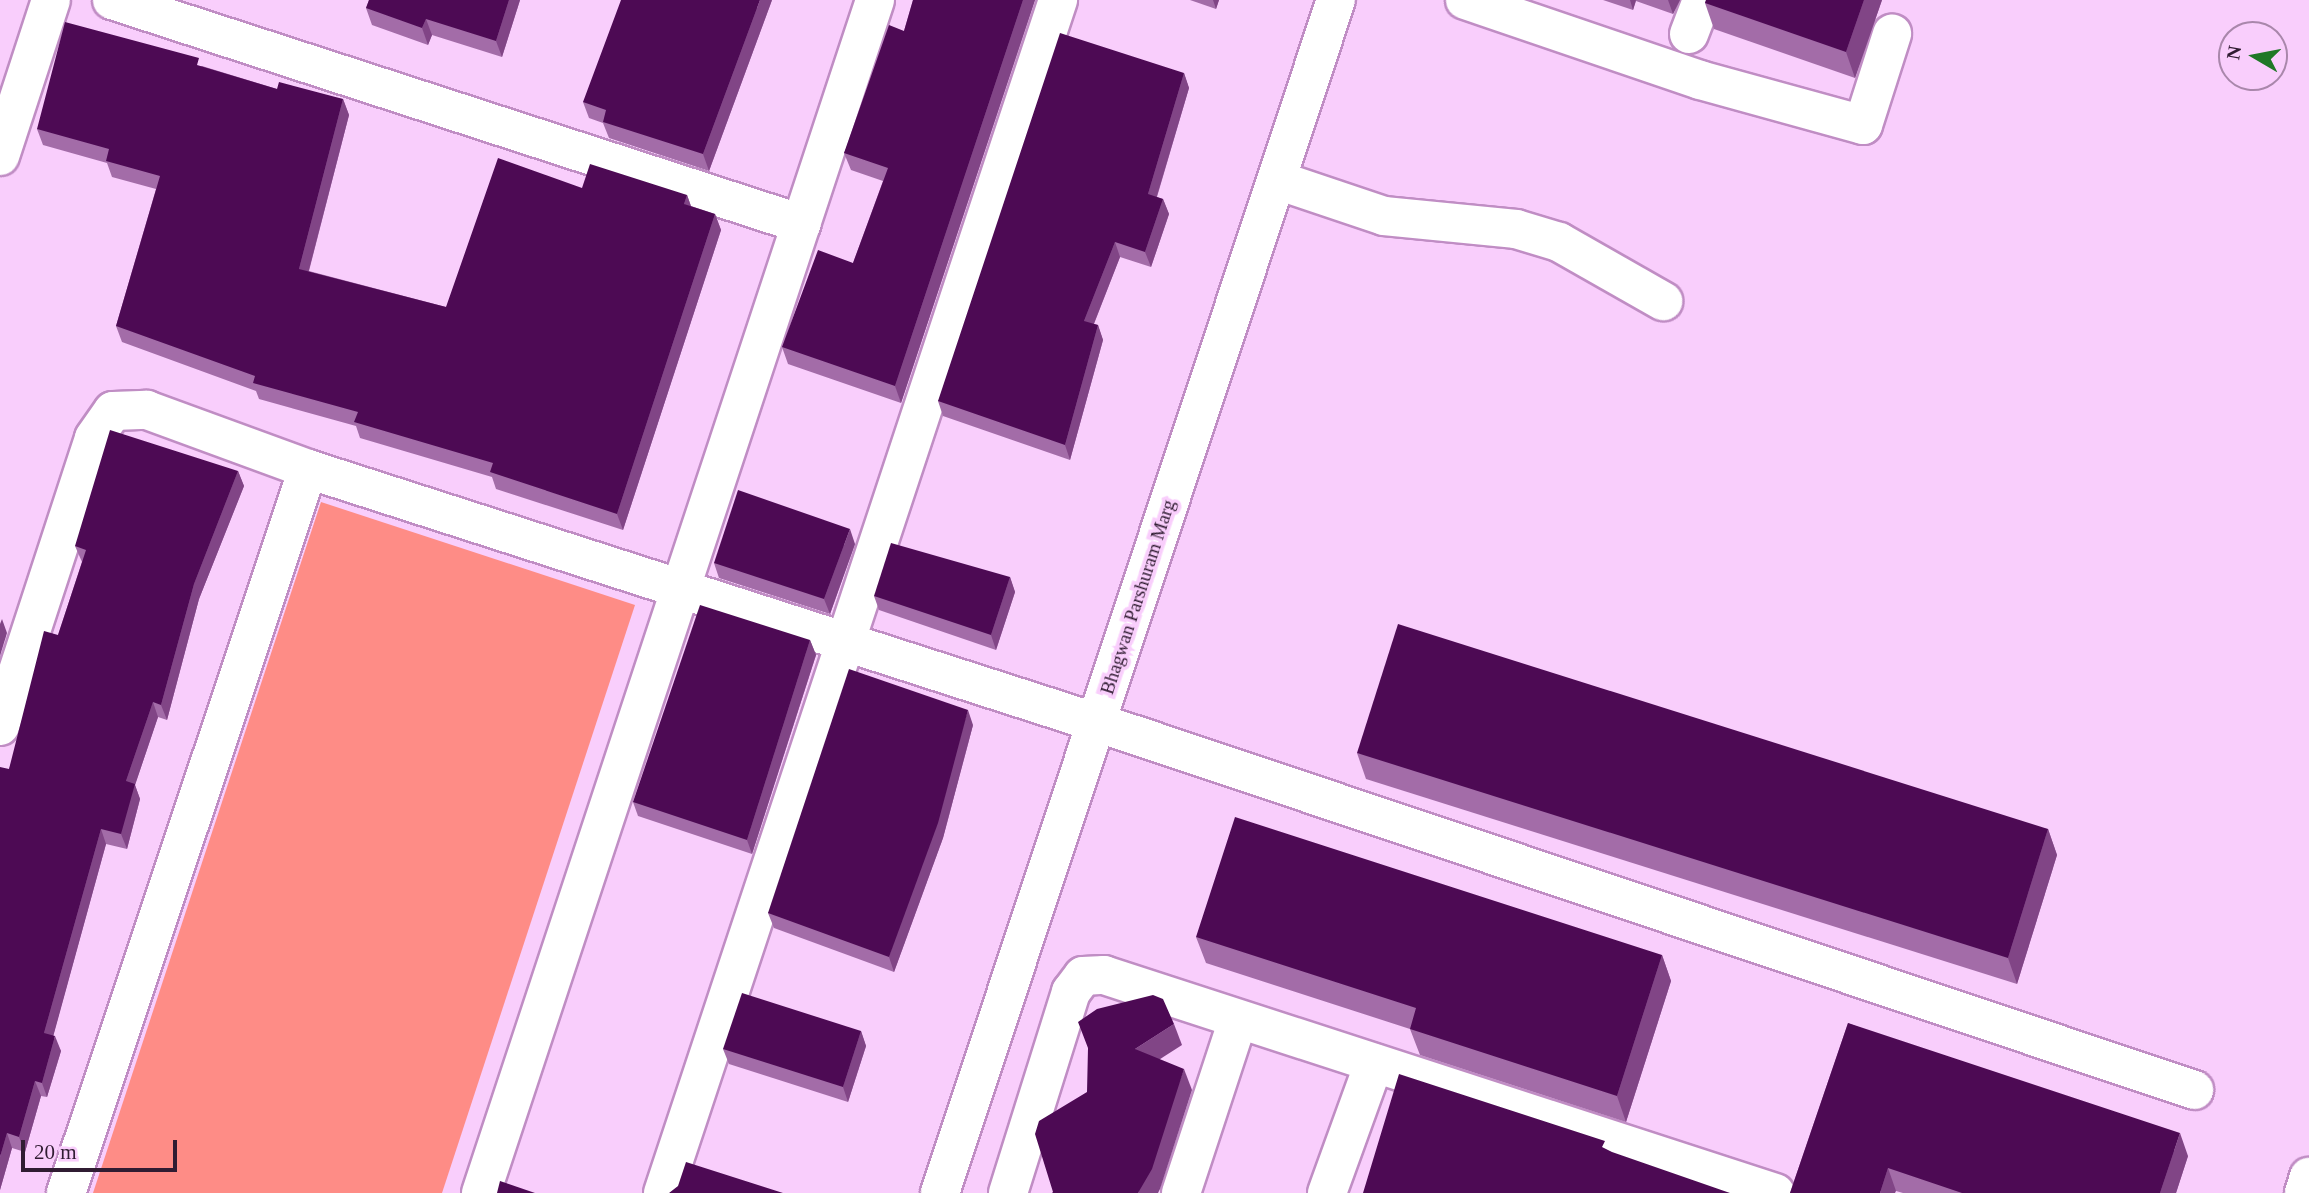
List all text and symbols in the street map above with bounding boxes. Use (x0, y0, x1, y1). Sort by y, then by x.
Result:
north arrow (2218, 21, 2288, 91)
text: N (2222, 44, 2245, 61)
street label: Bhagwan Parshuram Marg (1096, 497, 1180, 697)
scale bar (24, 1126, 180, 1170)
text: 20 m (34, 1140, 77, 1164)

